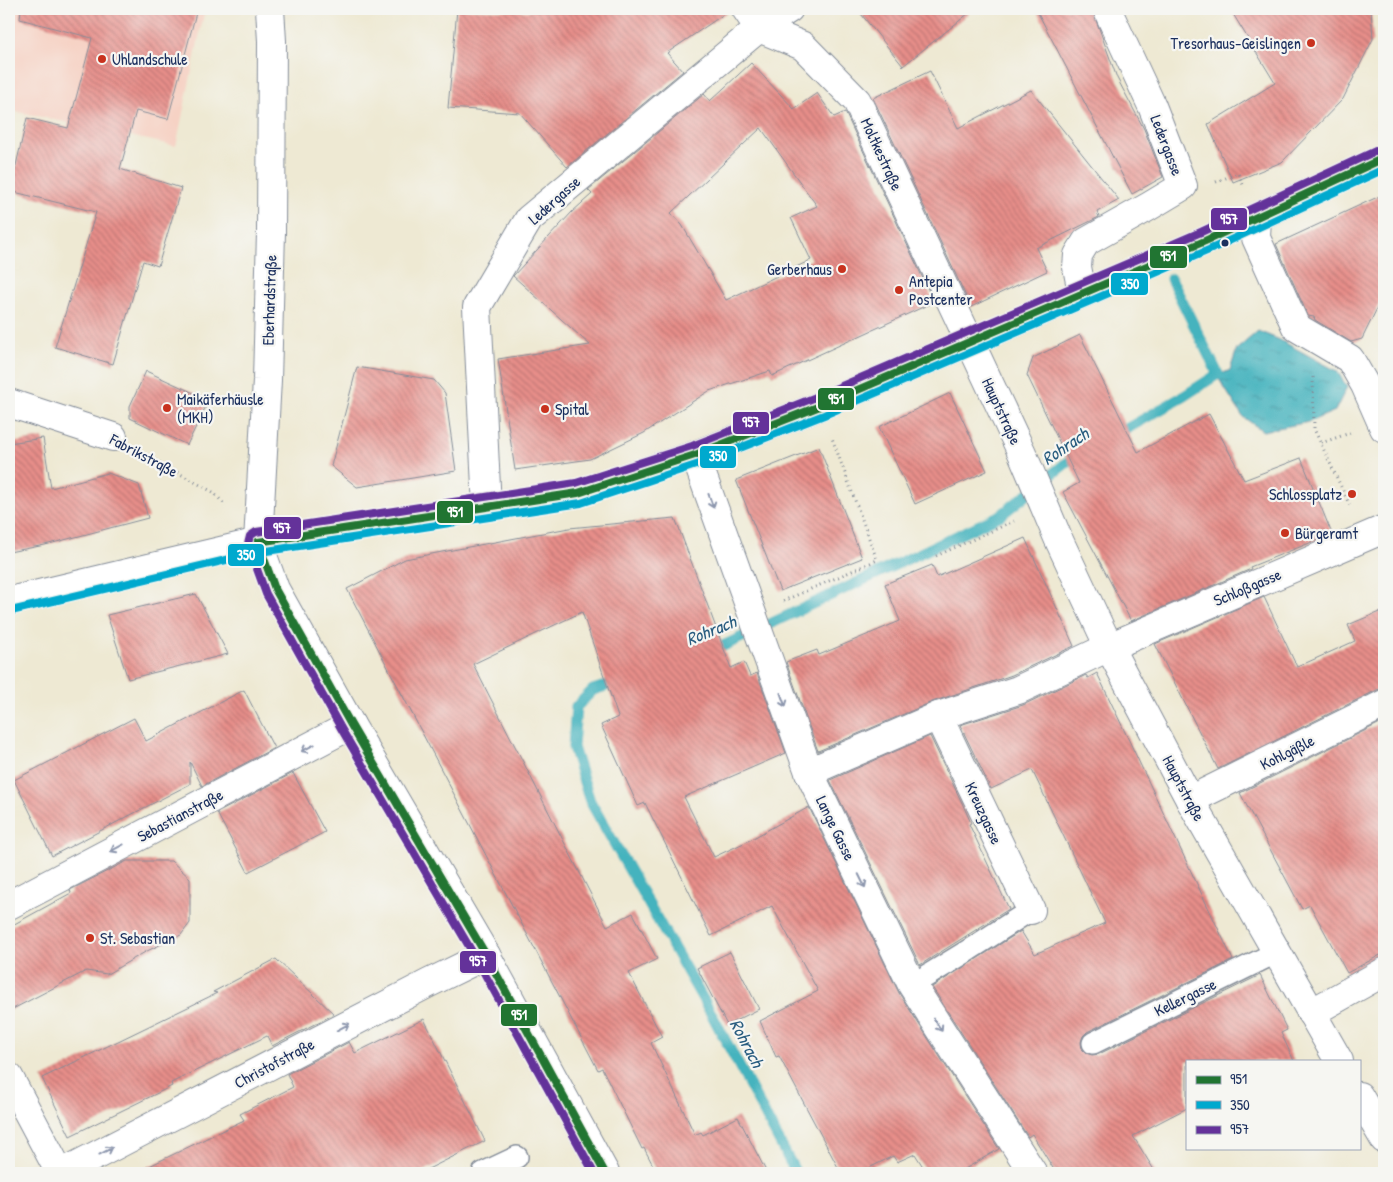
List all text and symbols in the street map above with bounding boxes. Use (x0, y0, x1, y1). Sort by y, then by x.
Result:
place label: Tresorhaus-Geislingen (1171, 32, 1301, 54)
marker: Tresorhaus-Geislingen (1305, 37, 1317, 49)
place label: Uhlandschule (112, 48, 188, 70)
marker: Uhlandschule (96, 53, 108, 65)
street label: Ledergasse (1145, 112, 1189, 179)
street label: Moltkestraße (856, 114, 909, 194)
street label: Ledergasse (523, 170, 585, 229)
line badge: 957 (1210, 207, 1248, 231)
text: 957 (1220, 209, 1238, 228)
unlabelled marker (1220, 238, 1230, 248)
line badge: 951 (1149, 245, 1188, 269)
text: 951 (1160, 246, 1176, 265)
street label: Eberhardstraße (256, 254, 282, 346)
place label: Gerberhaus (767, 258, 832, 280)
marker: Gerberhaus (836, 263, 848, 275)
place label: Antepia Postcenter (909, 270, 973, 310)
line badge: 350 (1110, 272, 1149, 296)
text: 350 (1121, 274, 1140, 293)
marker: Antepia Postcenter (893, 284, 905, 296)
street label: Hauptstraße (977, 374, 1027, 449)
line badge: 951 (817, 387, 855, 411)
place label: Maikäferhäusle (MKH) (177, 388, 264, 428)
text: 951 (828, 389, 844, 408)
place label: Spital (555, 398, 590, 420)
marker: Maikäferhäusle (MKH) (161, 402, 173, 414)
marker: Spital (539, 403, 551, 415)
line badge: 957 (732, 411, 770, 435)
text: 957 (742, 412, 760, 431)
water label: Rohrach (1037, 420, 1095, 471)
street label: Fabrikstraße (105, 427, 182, 482)
line badge: 350 (699, 445, 737, 469)
text: 350 (709, 446, 728, 465)
place label: Schlossplatz (1269, 483, 1342, 505)
marker: Schlossplatz (1346, 488, 1358, 500)
one-way arrow (707, 493, 717, 509)
line badge: 951 (436, 500, 474, 524)
text: 951 (447, 502, 463, 521)
line badge: 957 (263, 516, 302, 540)
text: 957 (273, 518, 291, 537)
place label: Bürgeramt (1295, 522, 1358, 544)
marker: Bürgeramt (1279, 527, 1291, 539)
line badge: 350 (227, 543, 265, 567)
text: 350 (237, 545, 256, 564)
street label: Schloßgasse (1210, 563, 1285, 611)
water label: Rohrach (682, 608, 741, 651)
one-way arrow (779, 692, 789, 708)
street label: Kohlgäßle (1256, 729, 1319, 775)
one-way arrow (300, 743, 315, 753)
street label: Hauptstraße (1158, 751, 1211, 825)
street label: Kreuzgasse (960, 778, 1008, 848)
street label: Sebastianstraße (133, 783, 227, 847)
street label: Lange Gasse (811, 792, 861, 865)
one-way arrow (110, 843, 125, 853)
one-way arrow (858, 873, 867, 888)
place label: St. Sebastian (100, 927, 175, 949)
marker: St. Sebastian (84, 932, 96, 944)
line badge: 957 (459, 950, 497, 974)
text: 957 (469, 951, 487, 970)
street label: Kellergasse (1150, 972, 1220, 1021)
line badge: 951 (500, 1003, 538, 1027)
text: 951 (511, 1005, 527, 1024)
water label: Rohrach (724, 1014, 771, 1073)
one-way arrow (933, 1017, 943, 1031)
one-way arrow (335, 1022, 350, 1031)
street label: Christofstraße (230, 1032, 319, 1093)
legend (1186, 1060, 1360, 1150)
text: 951 (1230, 1068, 1247, 1089)
text: 350 (1230, 1094, 1250, 1115)
text: 957 (1230, 1118, 1249, 1139)
one-way arrow (98, 1146, 113, 1156)

